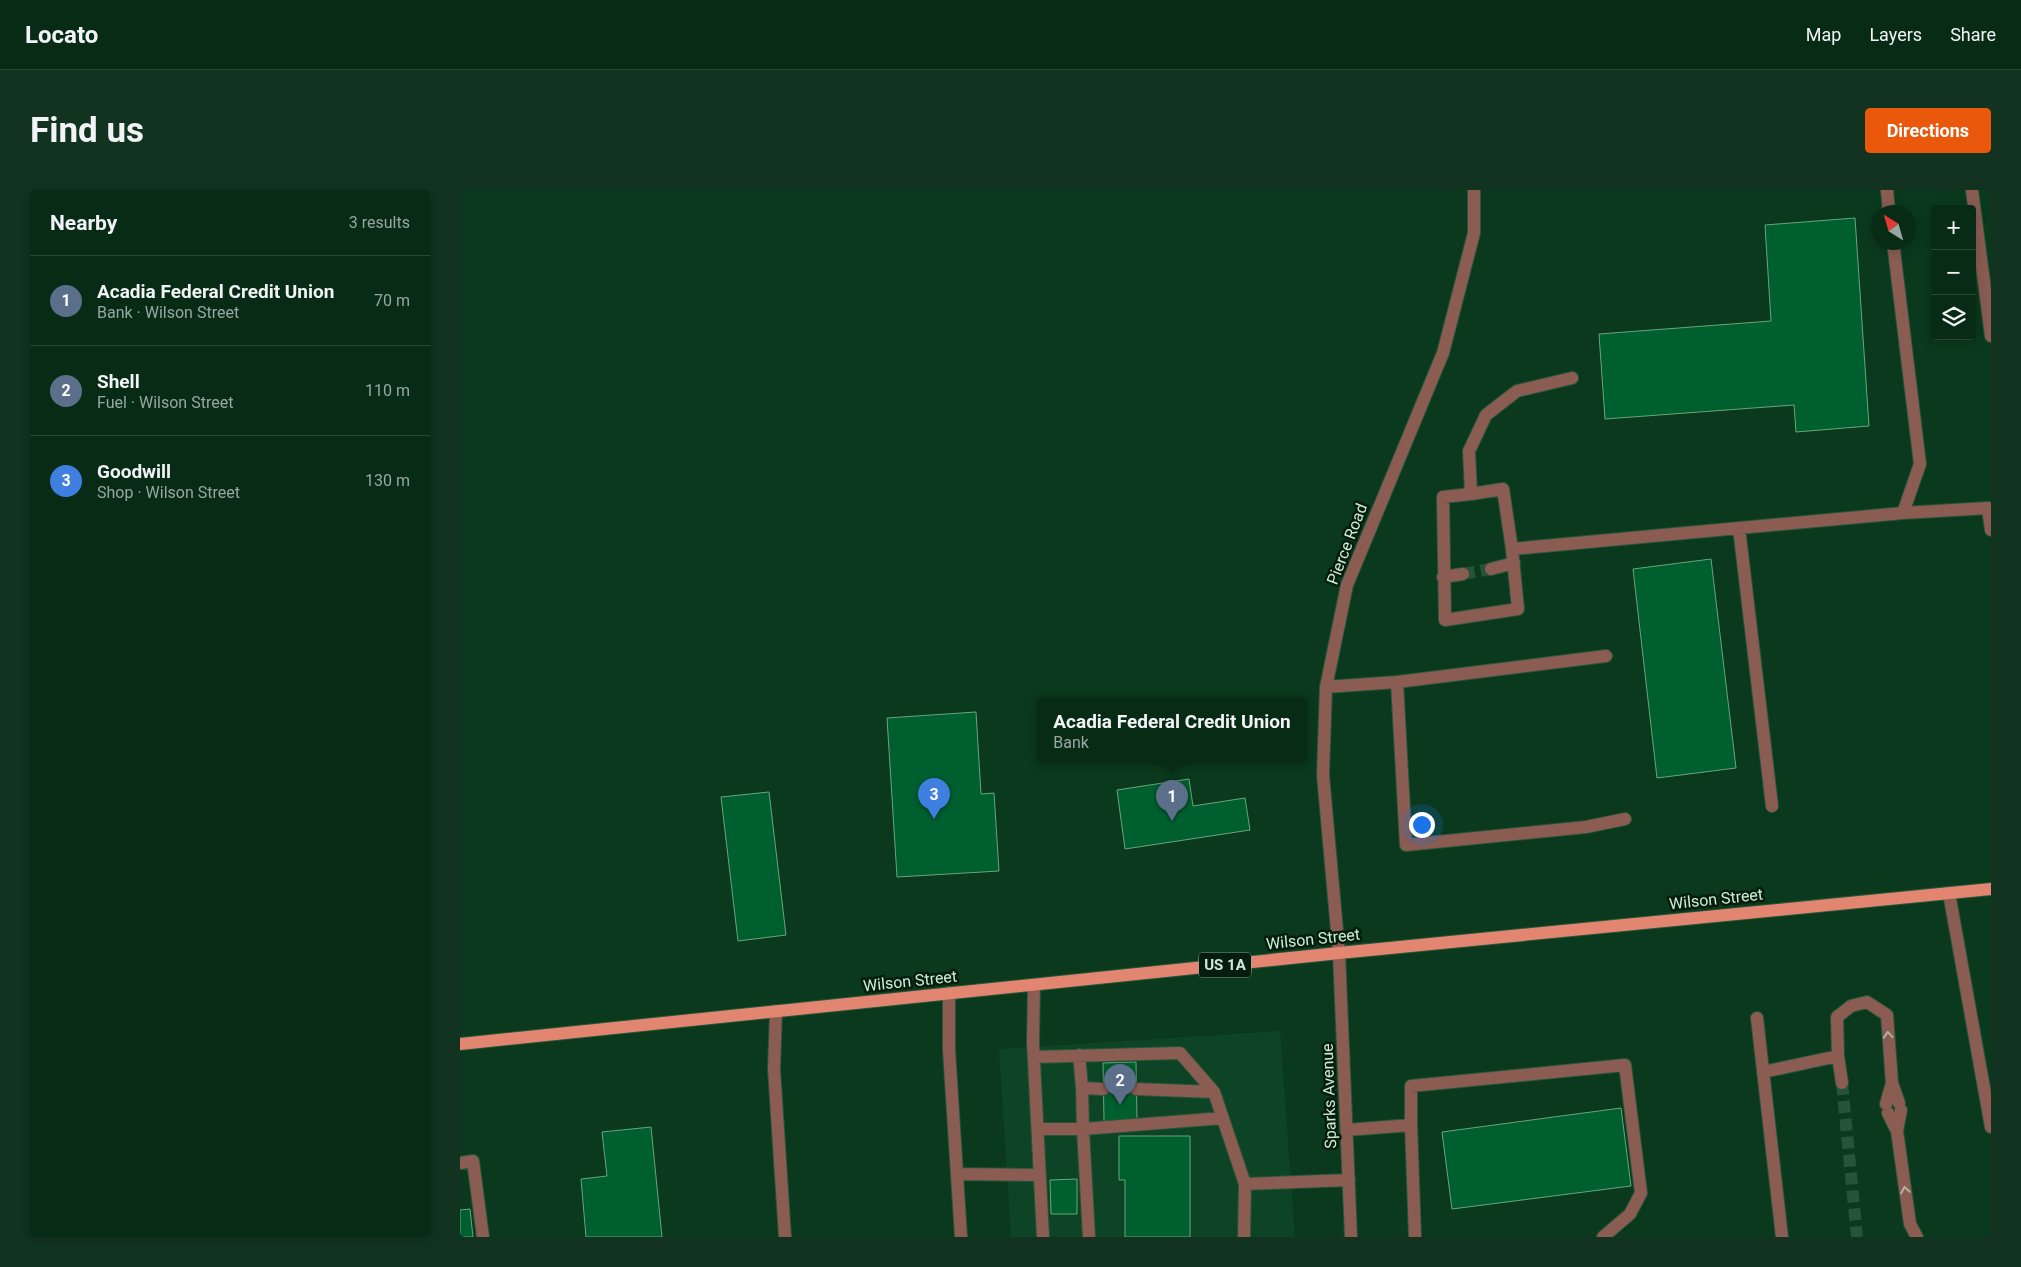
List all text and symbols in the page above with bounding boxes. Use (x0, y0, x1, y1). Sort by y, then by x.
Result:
text: Locato (25, 21, 98, 49)
text: Map (1806, 24, 1841, 45)
text: Layers (1869, 24, 1922, 45)
text: Share (1950, 24, 1996, 45)
button: Directions (1865, 108, 1991, 153)
text: Find us (30, 110, 144, 151)
north arrow (1871, 205, 1916, 250)
map controls (1931, 205, 1976, 340)
button: + (1931, 205, 1976, 250)
text: Nearby (50, 211, 117, 235)
text: 3 results (349, 213, 410, 232)
button: − (1931, 250, 1976, 295)
text: Acadia Federal Credit Union (97, 280, 334, 303)
text: 1 (61, 291, 71, 310)
text: 70 m (374, 291, 410, 310)
button: layers (1931, 295, 1976, 340)
text: Bank · Wilson Street (97, 303, 239, 322)
text: Shell (97, 370, 140, 393)
text: 2 (61, 381, 71, 400)
text: 110 m (365, 381, 410, 400)
text: Fuel · Wilson Street (97, 393, 233, 412)
text: Goodwill (97, 460, 171, 483)
text: 3 (61, 471, 71, 490)
text: 130 m (365, 471, 410, 490)
text: Shop · Wilson Street (97, 483, 240, 502)
street label: Pierce Road (1323, 501, 1371, 587)
popup (1037, 698, 1307, 763)
text: Acadia Federal Credit Union (1053, 710, 1291, 733)
text: Bank (1053, 733, 1089, 752)
pin: 3 (918, 778, 950, 819)
pin: 1 (1156, 780, 1188, 821)
your location (1409, 812, 1435, 838)
street label: Wilson Street (1668, 885, 1764, 913)
street label: Wilson Street (1265, 925, 1361, 953)
road number: US 1A (1199, 952, 1251, 978)
street label: Wilson Street (862, 967, 958, 995)
one-way arrow (1883, 1030, 1894, 1038)
street label: Sparks Avenue (1318, 1043, 1340, 1149)
pin: 2 (1104, 1064, 1136, 1105)
one-way arrow (1901, 1186, 1911, 1195)

